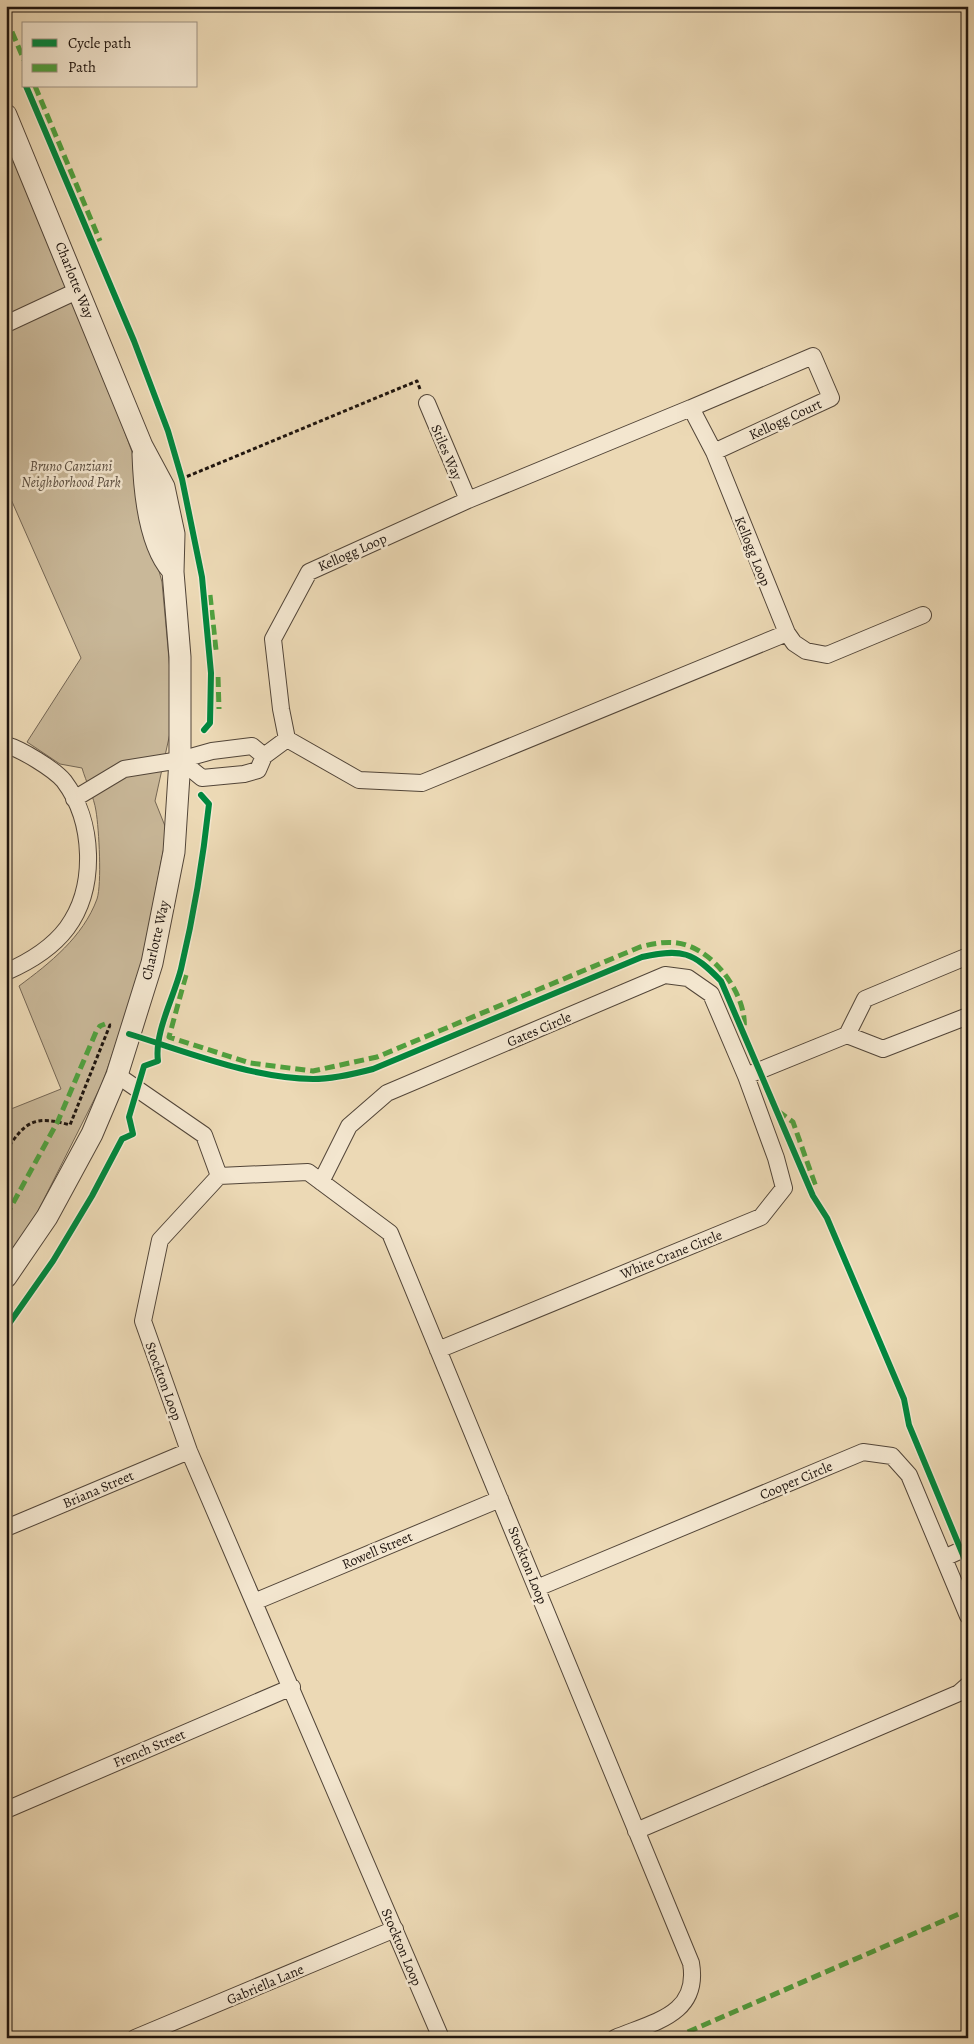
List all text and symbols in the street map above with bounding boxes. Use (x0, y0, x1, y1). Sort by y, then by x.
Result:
legend (22, 22, 198, 88)
text: Cycle path (68, 33, 131, 53)
text: Path (68, 57, 96, 77)
street label: Charlotte Way (51, 239, 99, 322)
street label: Kellogg Court (746, 394, 825, 445)
street label: Stiles Way (426, 422, 467, 484)
park label: Bruno Canziani Neighborhood Park (21, 457, 121, 492)
street label: Kellogg Loop (730, 513, 775, 589)
street label: Kellogg Loop (315, 529, 390, 576)
street label: Charlotte Way (137, 898, 174, 982)
street label: Gates Circle (504, 1007, 574, 1052)
street label: White Crane Circle (617, 1225, 725, 1284)
street label: Stockton Loop (141, 1339, 187, 1423)
street label: Cooper Circle (757, 1457, 836, 1504)
street label: Briana Street (60, 1466, 137, 1513)
street label: Stockton Loop (503, 1523, 552, 1607)
street label: Rowell Street (339, 1527, 416, 1574)
street label: French Street (110, 1725, 189, 1772)
street label: Stockton Loop (377, 1906, 426, 1989)
street label: Gabriella Lane (224, 1960, 307, 2009)

